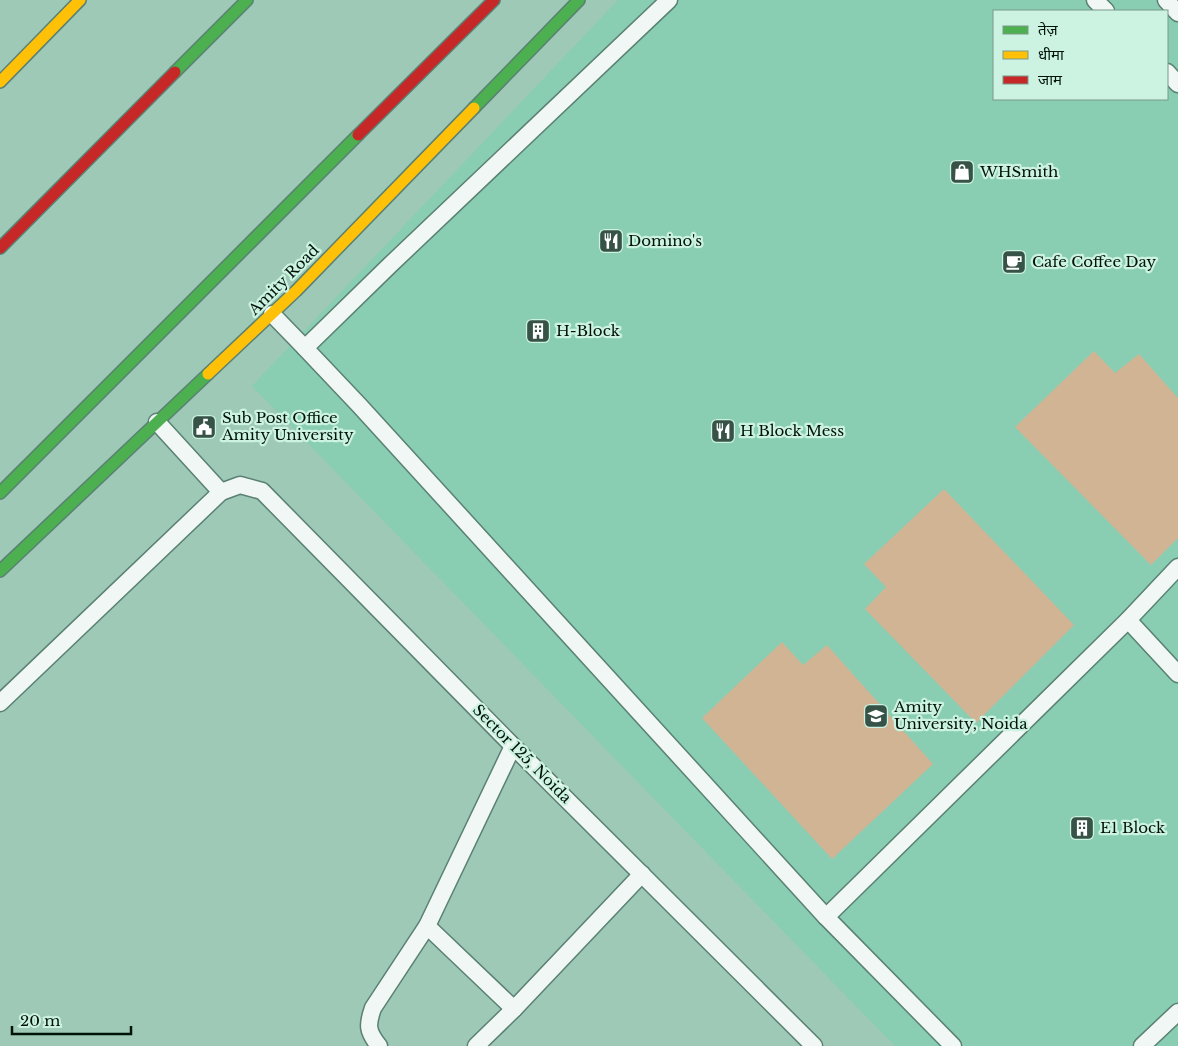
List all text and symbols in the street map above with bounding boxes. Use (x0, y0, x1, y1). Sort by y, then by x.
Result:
legend (993, 10, 1168, 100)
text: तेज़ (1038, 20, 1059, 39)
text: धीमा (1038, 45, 1065, 64)
text: जाम (1038, 70, 1063, 89)
shop icon: WHSmith (949, 159, 975, 185)
place label: WHSmith (979, 162, 1058, 181)
restaurant icon: Domino's (598, 228, 624, 254)
place label: Domino's (628, 231, 702, 250)
street label: Amity Road (244, 240, 323, 320)
cafe icon: Cafe Coffee Day (1001, 249, 1027, 275)
place label: Cafe Coffee Day (1032, 252, 1157, 271)
building icon: H-Block (525, 318, 551, 344)
place label: H-Block (556, 321, 621, 340)
place label: Sub Post Office Amity University (221, 408, 354, 444)
public building icon: Sub Post Office Amity University (191, 414, 217, 440)
restaurant icon: H Block Mess (710, 418, 736, 444)
place label: H Block Mess (740, 421, 844, 440)
place label: Amity University, Noida (893, 697, 1028, 733)
street label: Sector 125, Noida (469, 700, 576, 808)
school or university icon: Amity University, Noida (863, 703, 889, 729)
building icon: E1 Block (1069, 815, 1095, 841)
place label: E1 Block (1100, 818, 1166, 837)
scale bar (12, 1004, 131, 1036)
text: 20 m (20, 1011, 60, 1030)

